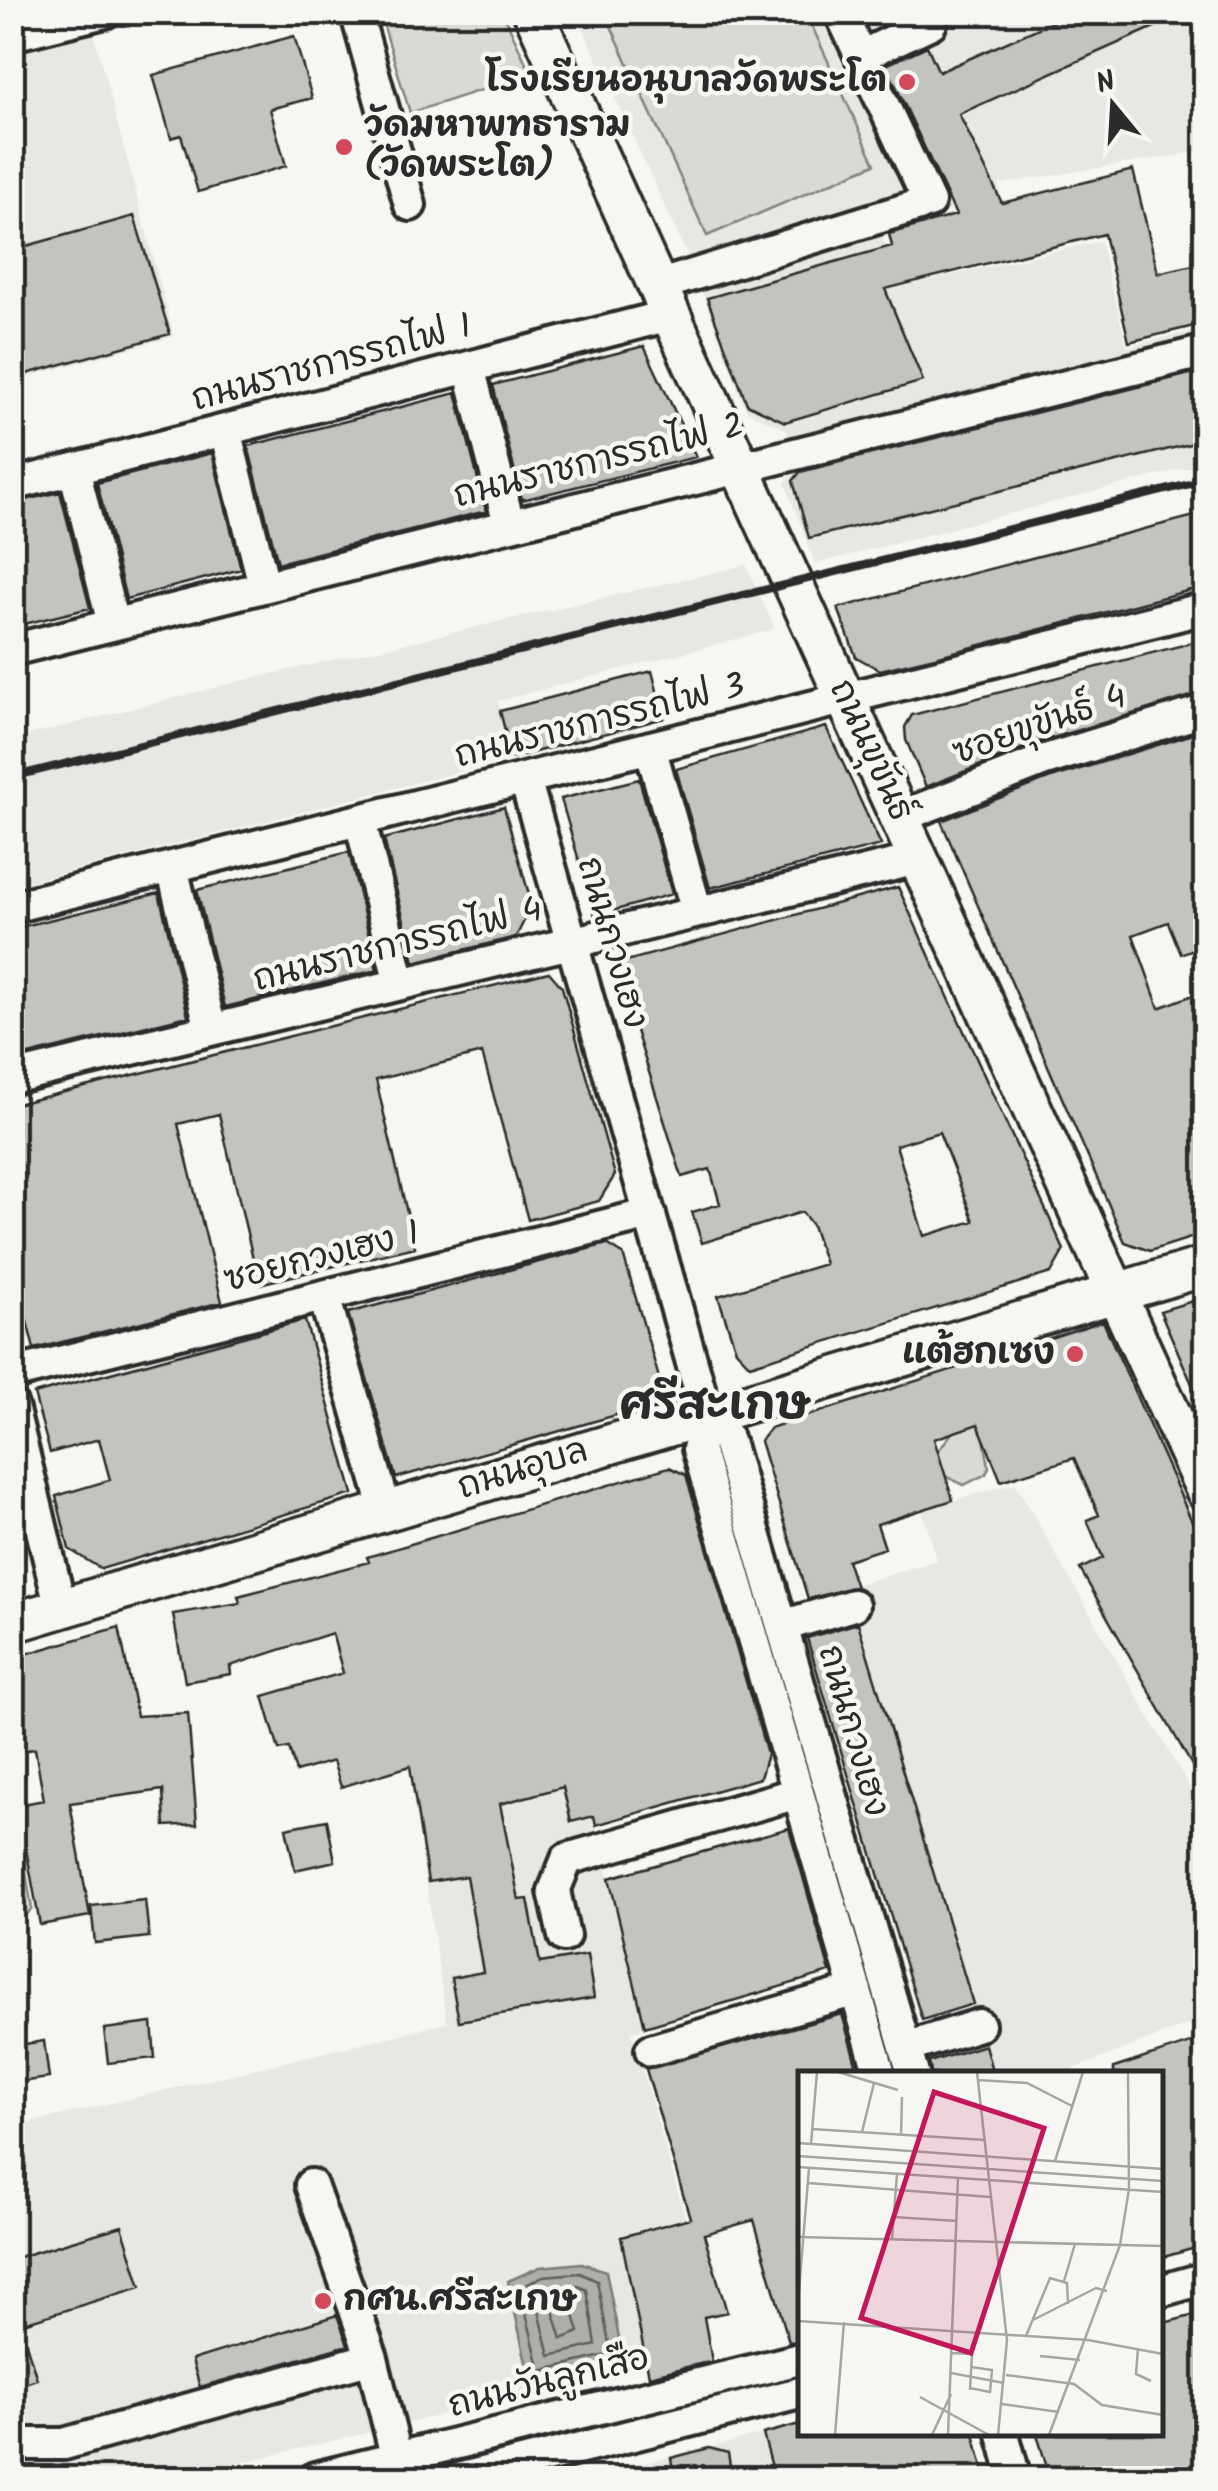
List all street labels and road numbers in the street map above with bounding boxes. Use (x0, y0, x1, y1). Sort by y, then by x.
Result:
street label: ถนนราชการรถไฟ 1 (186, 300, 478, 428)
street label: ถนนราชการรถไฟ 2 (448, 399, 750, 525)
street label: ถนนราชการรถไฟ 3 (449, 659, 751, 785)
street label: ถนนขุขันธ์ (813, 670, 927, 832)
street label: ซอยขุขันธ์ 4 (945, 670, 1135, 782)
street label: ถนนกวงเฮง (560, 850, 662, 1036)
street label: ถนนราชการรถไฟ 4 (247, 883, 549, 1009)
street label: ซอยกวงเฮง 1 (218, 1207, 426, 1309)
street label: ถนนอุบล (451, 1424, 595, 1516)
street label: ถนนกวงเฮง (801, 1638, 903, 1824)
street label: ถนนวันลูกเสือ (442, 2331, 656, 2435)

